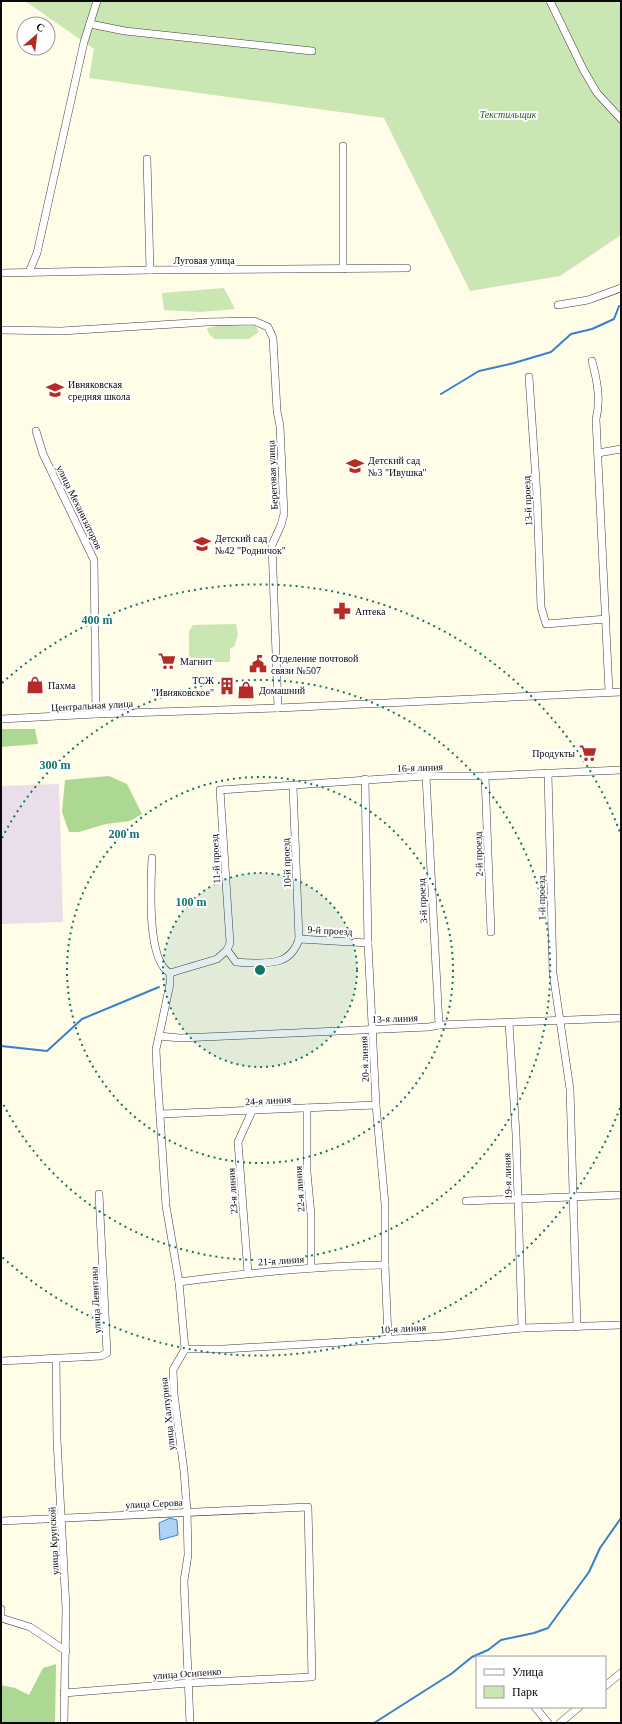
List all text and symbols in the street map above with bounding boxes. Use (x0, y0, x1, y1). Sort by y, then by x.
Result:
north arrow (16, 16, 56, 56)
text: С (34, 20, 47, 34)
park label: Текстильщик (480, 109, 537, 120)
street label: Луговая улица (173, 255, 235, 266)
place label: Ивняковская средняя школа (68, 379, 131, 402)
school or university icon: Ивняковская средняя школа (45, 380, 65, 400)
street label: Береговая улица (265, 440, 280, 510)
place label: Детский сад №3 "Ивушка" (368, 455, 427, 478)
school or university icon: Детский сад №3 "Ивушка" (345, 456, 365, 476)
street label: улица Механизаторов (54, 463, 105, 551)
street label: 13-й проезд (521, 476, 534, 526)
place label: Детский сад №42 "Родничок" (215, 533, 286, 556)
school or university icon: Детский сад №42 "Родничок" (192, 534, 212, 554)
pharmacy icon: Аптека (332, 601, 352, 621)
place label: Аптека (355, 606, 386, 617)
text: 400 m (82, 613, 113, 627)
supermarket icon: Магнит (157, 651, 177, 671)
place label: Отделение почтовой связи №507 (271, 653, 359, 676)
public building icon: Отделение почтовой связи №507 (248, 654, 268, 674)
place label: Магнит (180, 656, 213, 667)
shop icon: Пахма (25, 675, 45, 695)
place label: ТСЖ "Ивняковское" (152, 675, 214, 698)
building icon: ТСЖ "Ивняковское" (217, 676, 237, 696)
place label: Пахма (48, 680, 76, 691)
shop icon: Домашний (236, 680, 256, 700)
place label: Домашний (259, 685, 306, 696)
street label: Центральная улица (51, 698, 134, 713)
supermarket icon: Продукты (578, 743, 598, 763)
place label: Продукты (532, 748, 575, 759)
text: 300 m (40, 758, 71, 772)
street label: 16-я линия (397, 761, 444, 774)
text: 200 m (109, 827, 140, 841)
street label: 2-й проезд (472, 831, 485, 877)
street label: 11-й проезд (209, 834, 222, 884)
street label: 10-й проезд (280, 838, 293, 888)
street label: 1-й проезд (536, 875, 547, 921)
street label: 3-й проезд (416, 878, 429, 924)
text: 100 m (176, 895, 207, 909)
street label: 9-й проезд (307, 924, 353, 937)
centre of rings (253, 963, 267, 977)
street label: 13-я линия (372, 1012, 419, 1025)
street label: 20-я линия (358, 1035, 371, 1082)
street label: 24-я линия (245, 1094, 292, 1107)
street label: 19-я линия (501, 1152, 514, 1199)
street label: 22-я линия (292, 1165, 307, 1212)
street label: 23-я линия (225, 1167, 240, 1214)
street label: 21-я линия (258, 1253, 305, 1268)
street label: улица Левитана (88, 1266, 103, 1334)
street label: 10-я линия (380, 1322, 427, 1335)
street label: улица Халтурина (158, 1376, 177, 1451)
street label: улица Серова (125, 1496, 184, 1510)
street label: улица Крупской (46, 1506, 61, 1575)
legend (476, 1656, 606, 1708)
text: Улица (512, 1665, 544, 1679)
street label: улица Осипенко (152, 1666, 222, 1681)
text: Парк (512, 1685, 538, 1699)

